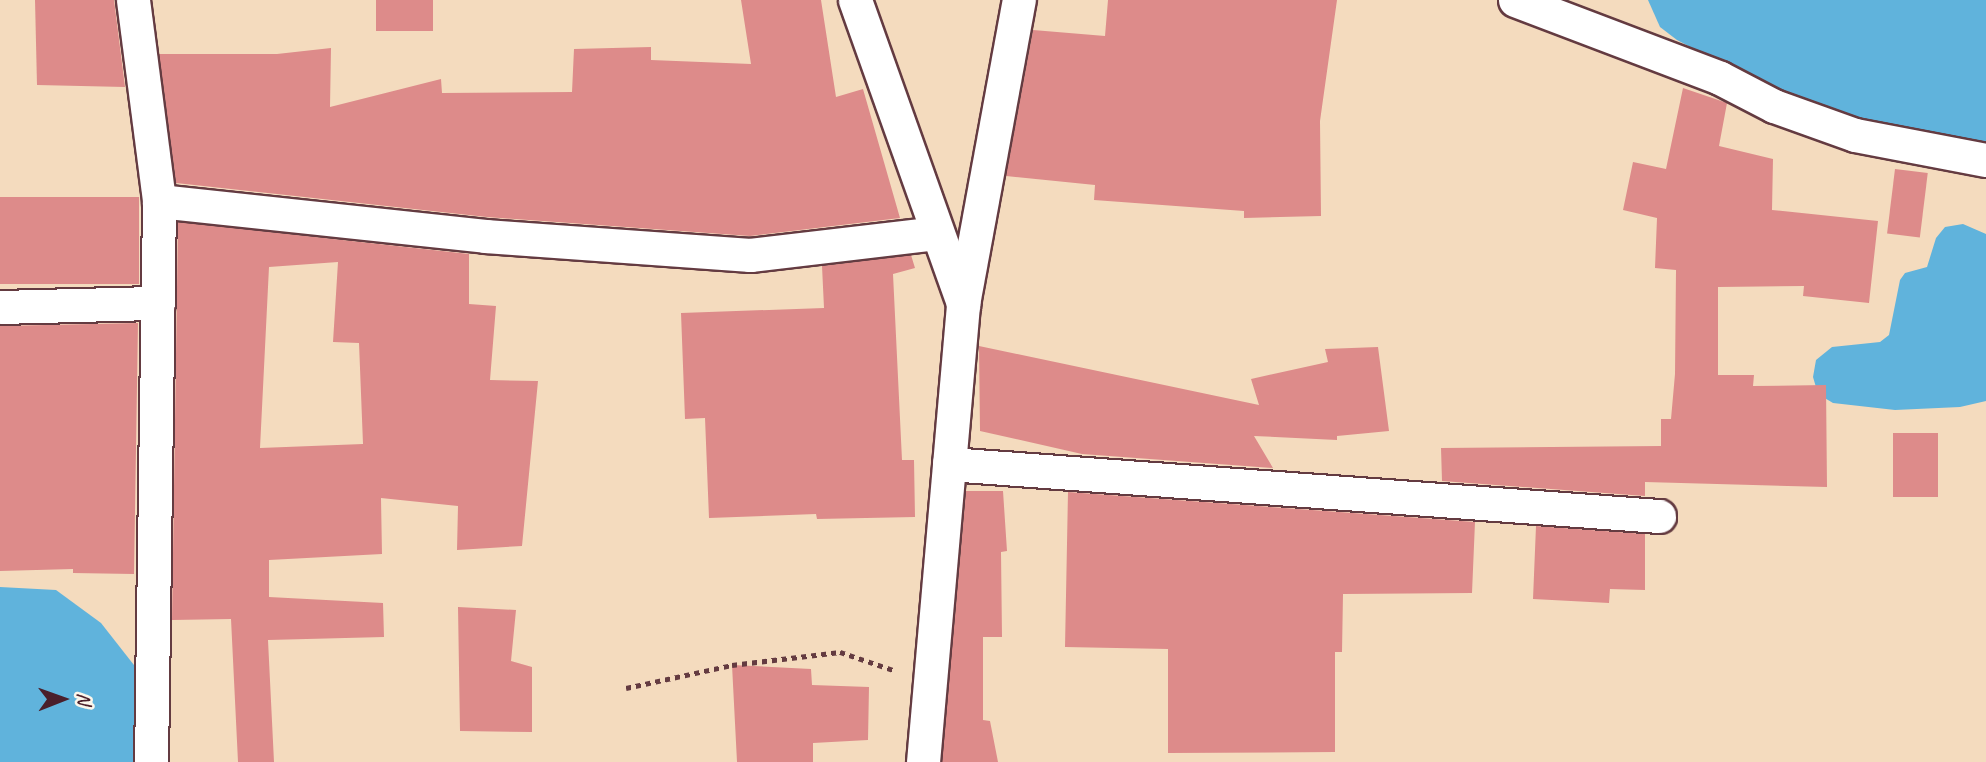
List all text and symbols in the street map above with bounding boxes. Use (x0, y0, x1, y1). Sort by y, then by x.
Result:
north arrow (28, 664, 98, 734)
text: N (72, 693, 96, 705)

